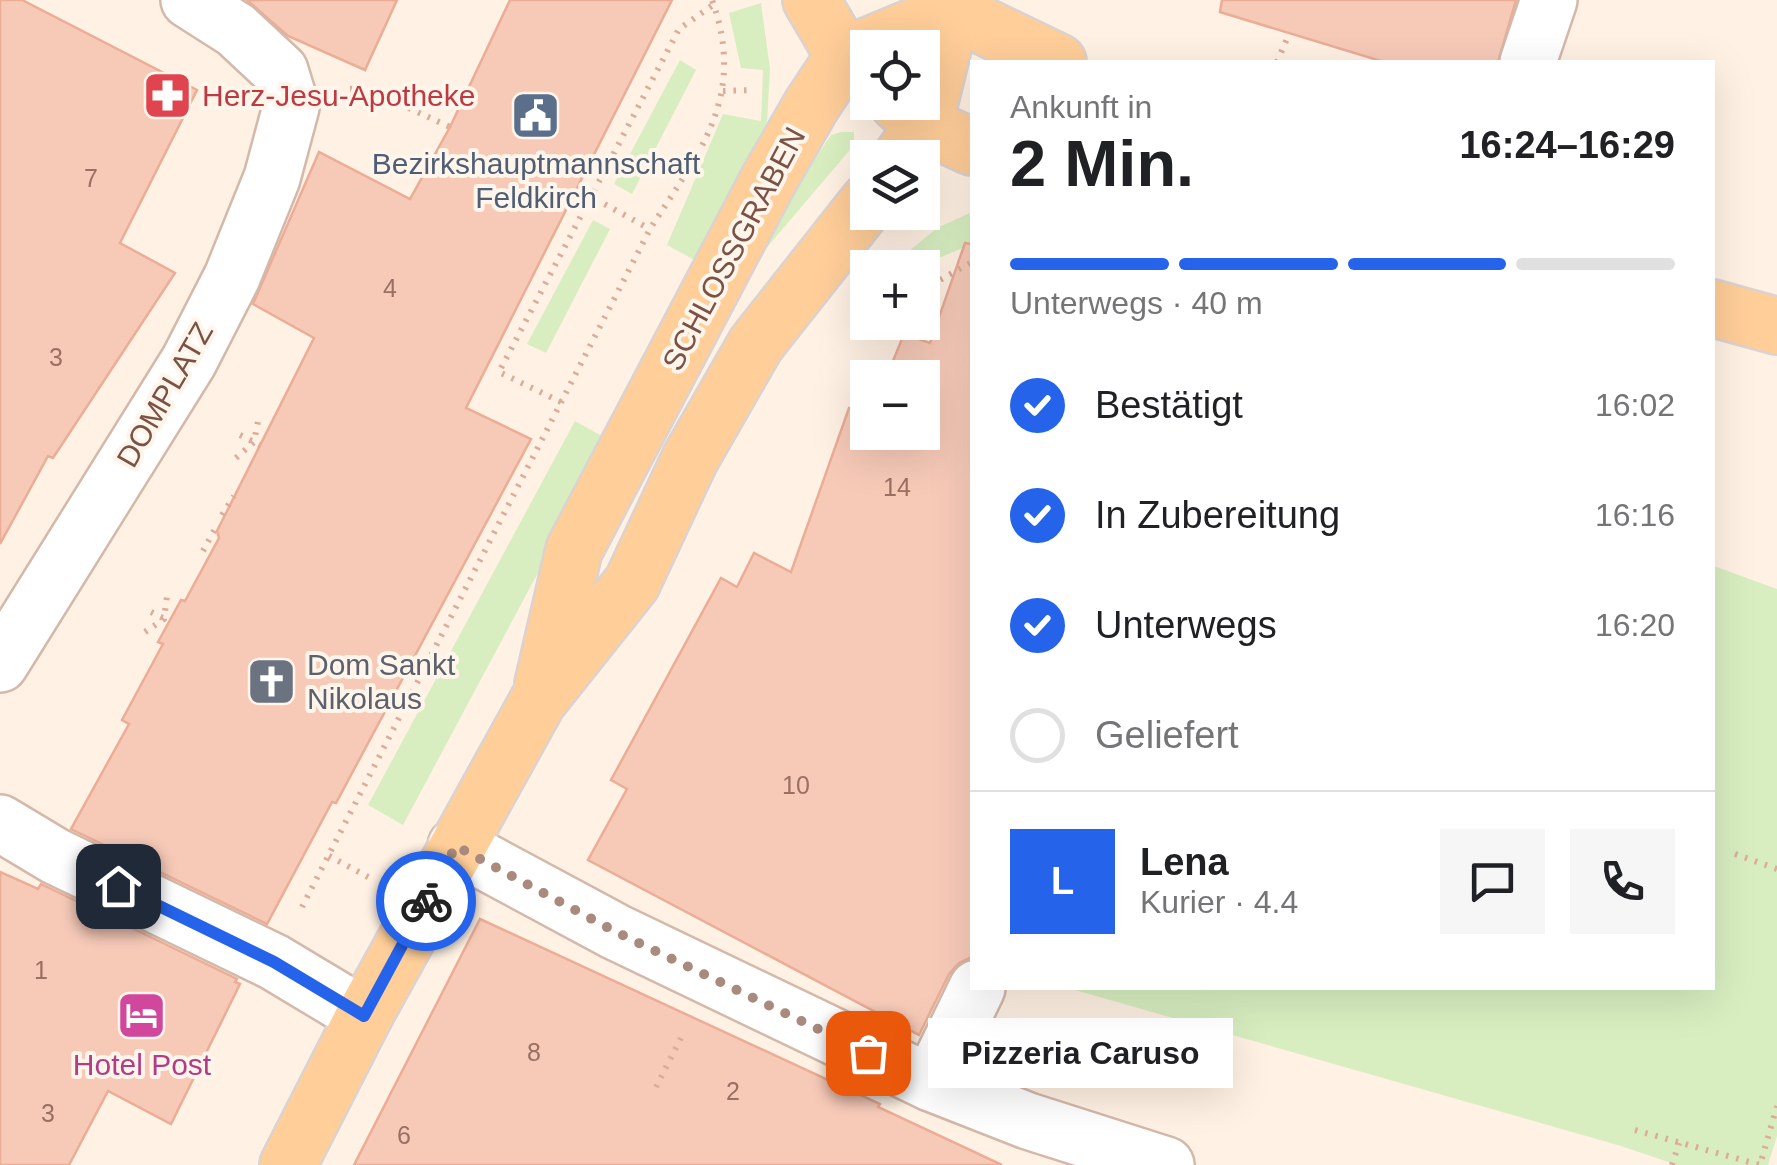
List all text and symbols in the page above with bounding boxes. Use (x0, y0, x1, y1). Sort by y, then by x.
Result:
map controls (850, 30, 940, 450)
button: locate (850, 30, 940, 120)
pharmacy icon: Herz-Jesu-Apotheke (141, 70, 193, 122)
place label: Herz-Jesu-Apotheke (202, 79, 475, 112)
public building icon: Bezirkshauptmannschaft Feldkirch (510, 89, 562, 141)
text: Ankunft in (1010, 89, 1152, 125)
street label: SCHLOSSGRABEN (656, 122, 812, 376)
text: 16:24–16:29 (1459, 124, 1675, 166)
text: 2 Min. (1010, 127, 1194, 200)
button: layers (850, 140, 940, 230)
place label: Bezirkshauptmannschaft Feldkirch (372, 147, 701, 214)
house number: 7 (84, 164, 98, 192)
button: + (850, 250, 940, 340)
house number: 4 (383, 274, 397, 302)
text: Unterwegs · 40 m (1010, 285, 1263, 321)
street label: DOMPLATZ (110, 317, 219, 473)
house number: 3 (49, 343, 63, 371)
button: − (850, 360, 940, 450)
icon: check (1010, 378, 1065, 433)
text: Bestätigt (1095, 384, 1243, 426)
text: 16:02 (1595, 387, 1675, 423)
house number: 14 (883, 473, 911, 501)
icon: check (1010, 488, 1065, 543)
text: In Zubereitung (1095, 494, 1340, 536)
text: 16:16 (1595, 497, 1675, 533)
icon: check (1010, 598, 1065, 653)
text: Unterwegs (1095, 604, 1277, 646)
text: 16:20 (1595, 607, 1675, 643)
place label: Dom Sankt Nikolaus (307, 648, 456, 715)
church icon: Dom Sankt Nikolaus (246, 656, 298, 708)
text: Geliefert (1095, 714, 1239, 756)
house number: 10 (782, 771, 810, 799)
button: chat (1440, 829, 1545, 934)
button: phone (1570, 829, 1675, 934)
text: Lena (1140, 841, 1229, 883)
pin (76, 844, 161, 929)
courier (376, 851, 476, 951)
icon: home (91, 859, 146, 914)
text: L (1051, 860, 1074, 902)
icon: bike (399, 874, 454, 929)
text: Kurier · 4.4 (1140, 884, 1298, 920)
house number: 1 (34, 956, 48, 984)
hotel icon: Hotel Post (116, 990, 168, 1042)
pin (826, 1011, 911, 1096)
callout: Pizzeria Caruso (928, 1018, 1233, 1088)
icon: bag (841, 1026, 896, 1081)
text: Pizzeria Caruso (961, 1035, 1200, 1071)
house number: 8 (527, 1038, 541, 1066)
place label: Hotel Post (73, 1048, 212, 1081)
house number: 2 (726, 1077, 740, 1105)
house number: 3 (41, 1099, 55, 1127)
house number: 6 (397, 1121, 411, 1149)

